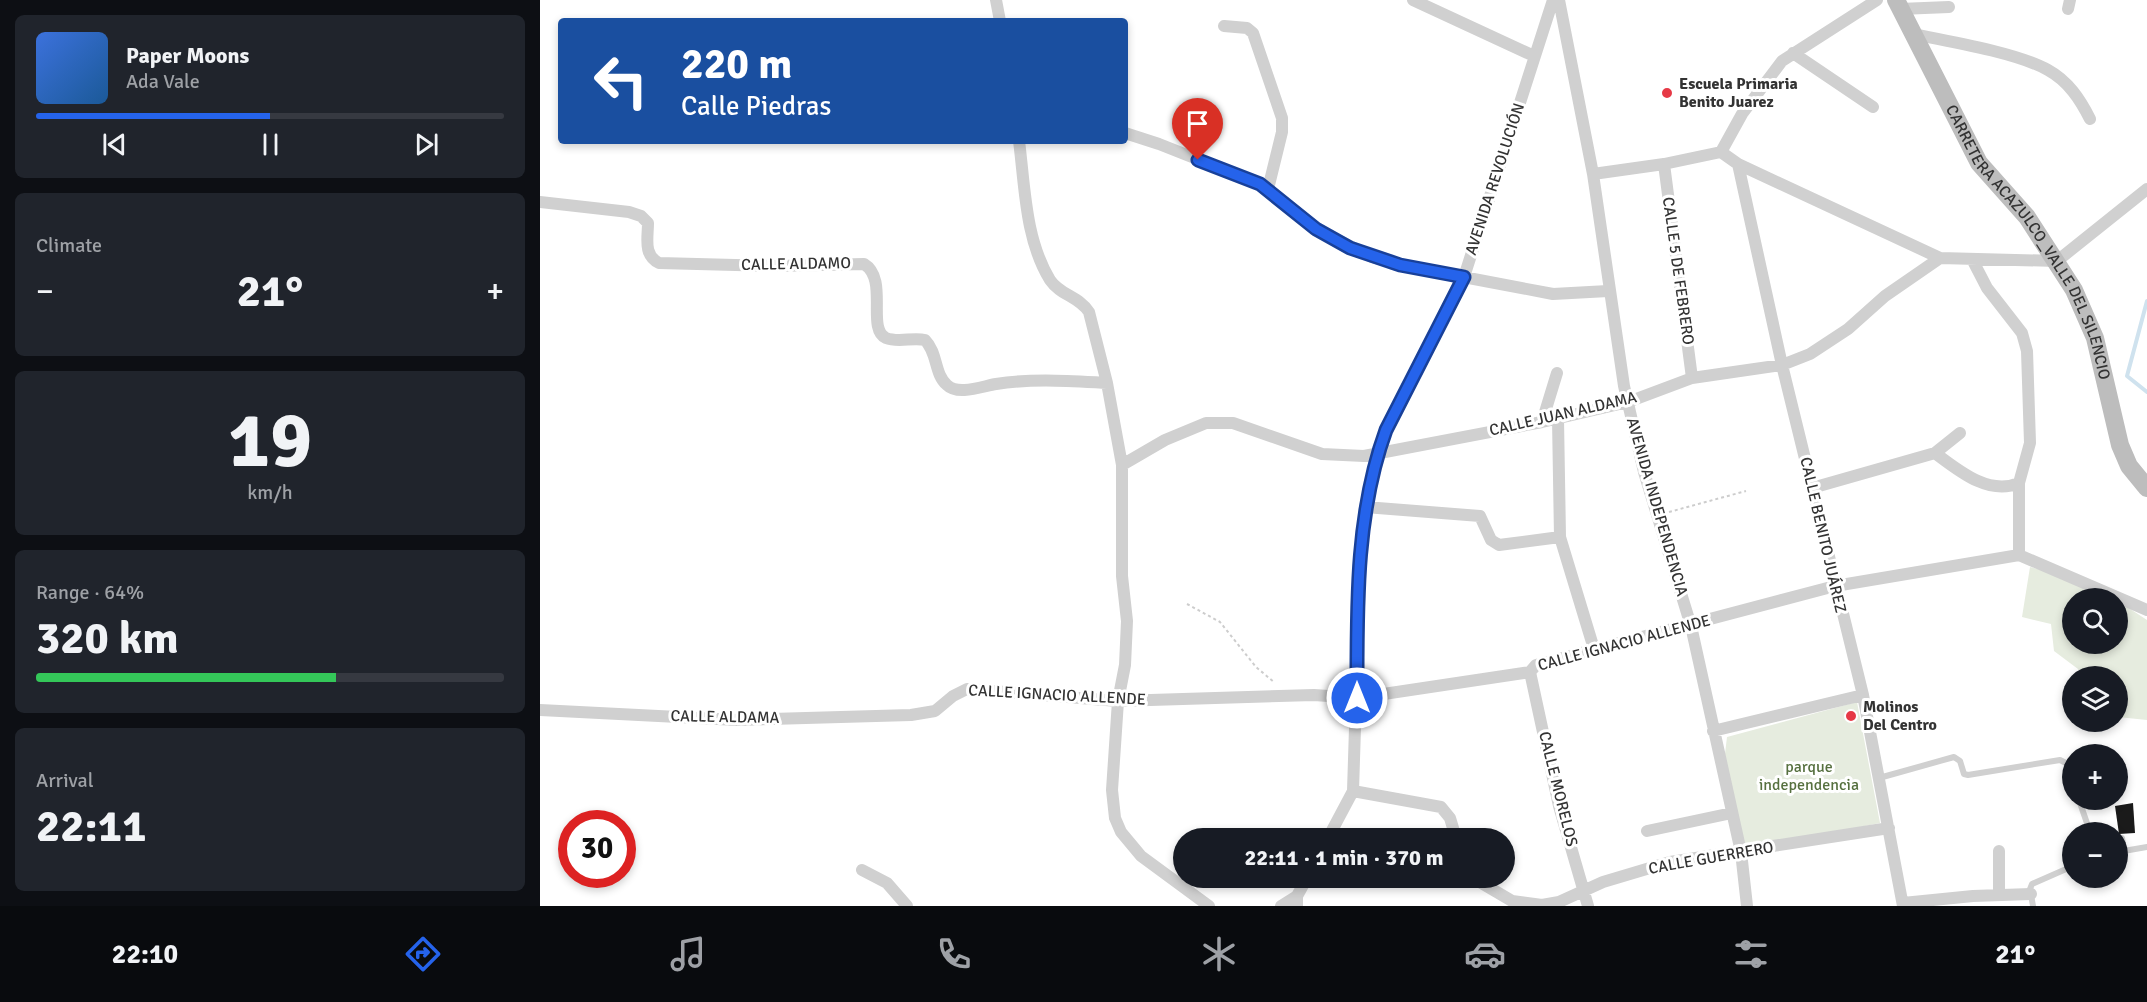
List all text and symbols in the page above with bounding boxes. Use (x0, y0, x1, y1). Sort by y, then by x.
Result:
text: 220 m (681, 39, 792, 90)
text: Paper Moons (126, 42, 249, 69)
icon: left (582, 42, 660, 120)
text: Ada Vale (126, 69, 200, 94)
place label: Escuela Primaria Benito Juarez (1679, 74, 1798, 112)
marker: Escuela Primaria Benito Juarez (1660, 86, 1674, 100)
text: Calle Piedras (681, 90, 831, 123)
pin (1172, 98, 1223, 160)
street label: AVENIDA REVOLUCIÓN (1461, 100, 1529, 258)
street label: CARRETERA ACAZULCO_VALLE DEL SILENCIO (1941, 102, 2114, 382)
icon: arrive (1181, 107, 1214, 140)
icon: previous (98, 128, 131, 161)
icon: pause (254, 128, 287, 161)
icon: next (410, 128, 443, 161)
street label: CALLE 5 DE FEBRERO (1658, 196, 1698, 346)
text: Climate (36, 233, 102, 258)
street label: CALLE ALDAMO (741, 253, 851, 275)
text: 21° (237, 264, 303, 319)
text: − (36, 271, 54, 312)
text: + (486, 271, 504, 312)
street label: CALLE JUAN ALDAMA (1487, 387, 1639, 441)
text: 19 (228, 393, 312, 489)
street label: AVENIDA INDEPENDENCIA (1622, 415, 1692, 599)
street label: CALLE BENITO JUÁREZ (1795, 455, 1851, 615)
text: km/h (247, 480, 293, 505)
text: Range · 64% (36, 580, 144, 605)
map controls (2062, 588, 2128, 888)
button: search (2062, 588, 2128, 654)
street label: CALLE IGNACIO ALLENDE (1536, 610, 1712, 676)
text: 320 km (36, 611, 179, 666)
position arrow (1325, 666, 1389, 730)
button: layers (2062, 666, 2128, 732)
street label: CALLE IGNACIO ALLENDE (968, 680, 1146, 710)
place label: Molinos Del Centro (1863, 697, 1937, 735)
street label: CALLE ALDAMA (670, 706, 780, 728)
marker: Molinos Del Centro (1844, 709, 1858, 723)
street label: CALLE MORELOS (1534, 729, 1582, 849)
button: + (2062, 744, 2128, 810)
park label: parque independencia (1759, 757, 1859, 795)
text: Arrival (36, 768, 94, 793)
text: 22:11 (36, 799, 146, 854)
speed limit sign: 30 (558, 810, 636, 888)
button: − (2062, 822, 2128, 888)
street label: CALLE GUERRERO (1647, 837, 1775, 879)
text: 22:11 · 1 min · 370 m (1244, 844, 1444, 871)
icon: directions (402, 933, 444, 975)
icon: music (667, 933, 709, 975)
icon: phone (933, 933, 975, 975)
icon: climate (1198, 933, 1240, 975)
icon: car (1464, 933, 1506, 975)
icon: filters (1730, 933, 1772, 975)
text: 22:10 (112, 938, 178, 971)
text: 21° (1995, 938, 2035, 971)

